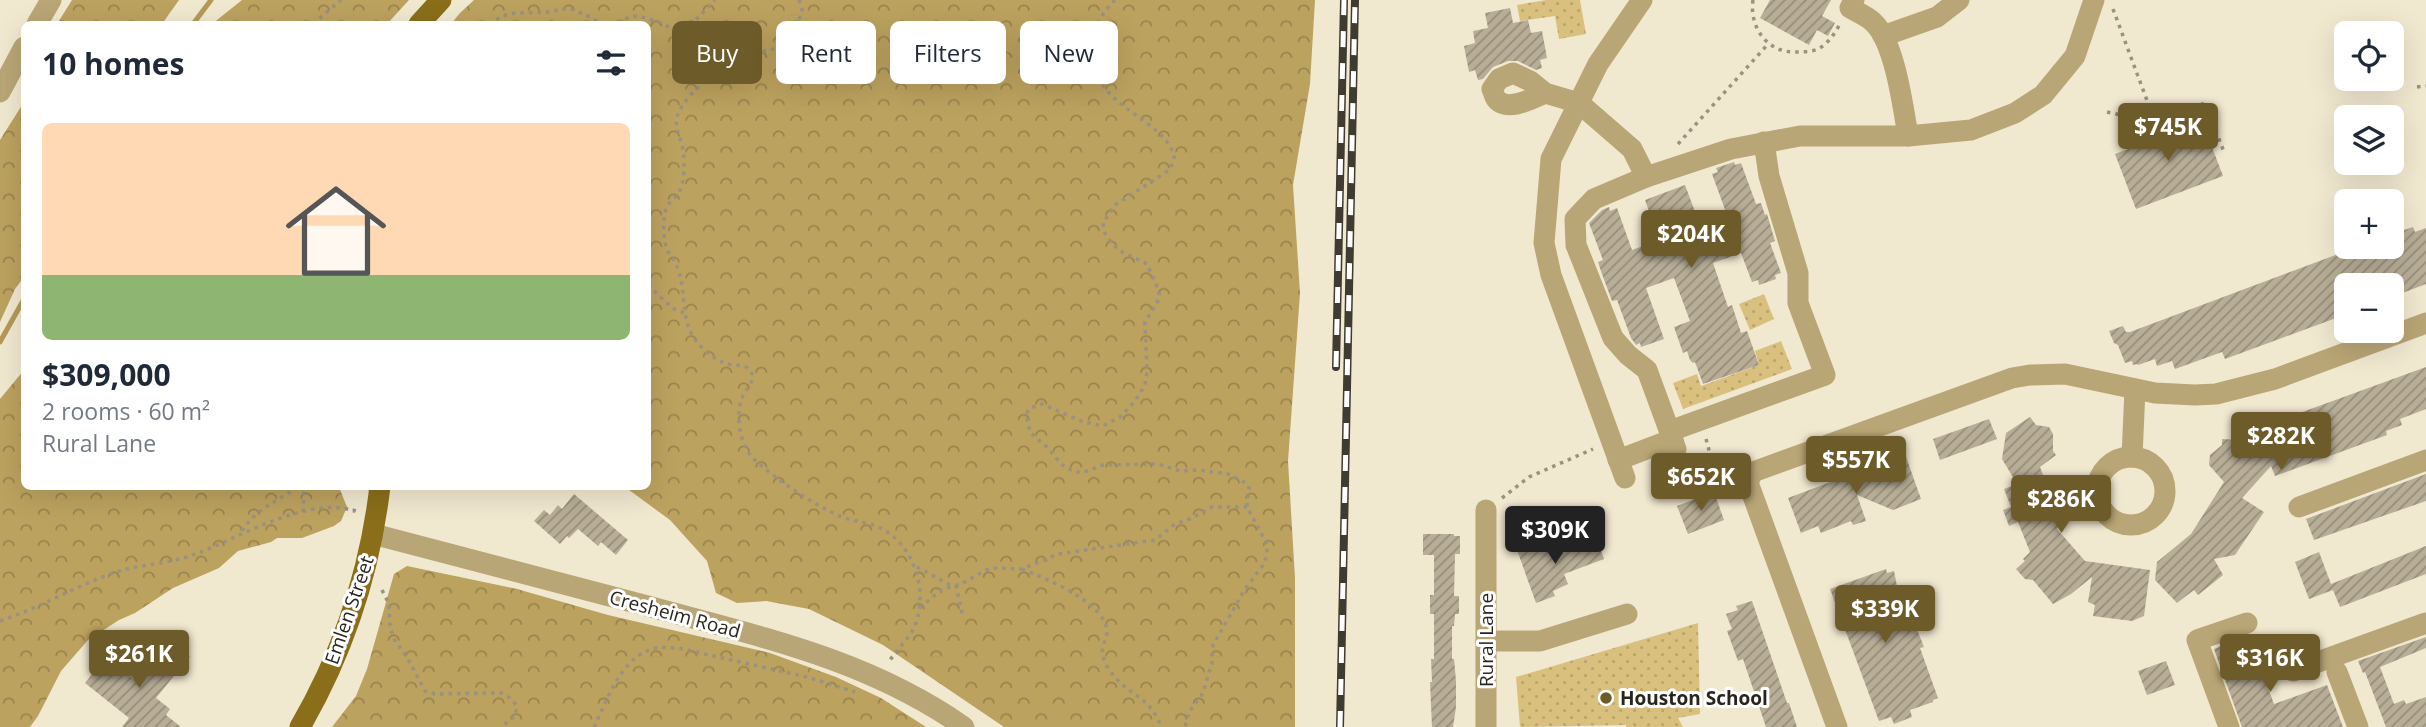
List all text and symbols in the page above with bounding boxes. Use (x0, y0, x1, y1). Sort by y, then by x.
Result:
chip: Buy (672, 21, 762, 84)
chip: Rent (776, 21, 876, 84)
chip: Filters (890, 21, 1006, 84)
chip: New (1020, 21, 1118, 84)
map controls (2334, 21, 2404, 343)
button: locate (2334, 21, 2404, 91)
text: 10 homes (42, 43, 185, 84)
icon: filters (592, 44, 630, 82)
pin: $745K (2119, 104, 2217, 163)
button: layers (2334, 105, 2404, 175)
text: $745K (2134, 110, 2202, 142)
icon: home (273, 168, 399, 294)
button: + (2334, 189, 2404, 259)
pin: $204K (1642, 210, 1740, 270)
text: $204K (1657, 217, 1725, 249)
button: − (2334, 273, 2404, 343)
text: $309,000 (42, 354, 171, 395)
text: 2 rooms · 60 m² (42, 395, 210, 427)
pin: $282K (2232, 412, 2330, 472)
text: $282K (2247, 419, 2315, 451)
text: Rural Lane (42, 427, 156, 459)
pin: $557K (1807, 436, 1905, 496)
text: $557K (1822, 443, 1890, 475)
pin: $652K (1652, 454, 1750, 513)
text: $652K (1667, 460, 1735, 492)
pin: $286K (2012, 476, 2110, 535)
text: $286K (2027, 482, 2095, 514)
pin: $309K (1506, 506, 1604, 566)
text: $309K (1521, 513, 1589, 545)
street label: Emlen Street (318, 552, 380, 668)
street label: Cresheim Road (607, 584, 743, 644)
pin: $339K (1836, 586, 1934, 645)
text: $339K (1851, 592, 1919, 624)
street label: Rural Lane (1473, 593, 1499, 687)
pin: $261K (90, 630, 188, 690)
pin: $316K (2221, 634, 2319, 694)
text: $261K (105, 637, 173, 669)
text: $316K (2236, 641, 2304, 673)
place label: Houston School (1620, 685, 1768, 711)
marker: Houston School (1598, 690, 1614, 706)

